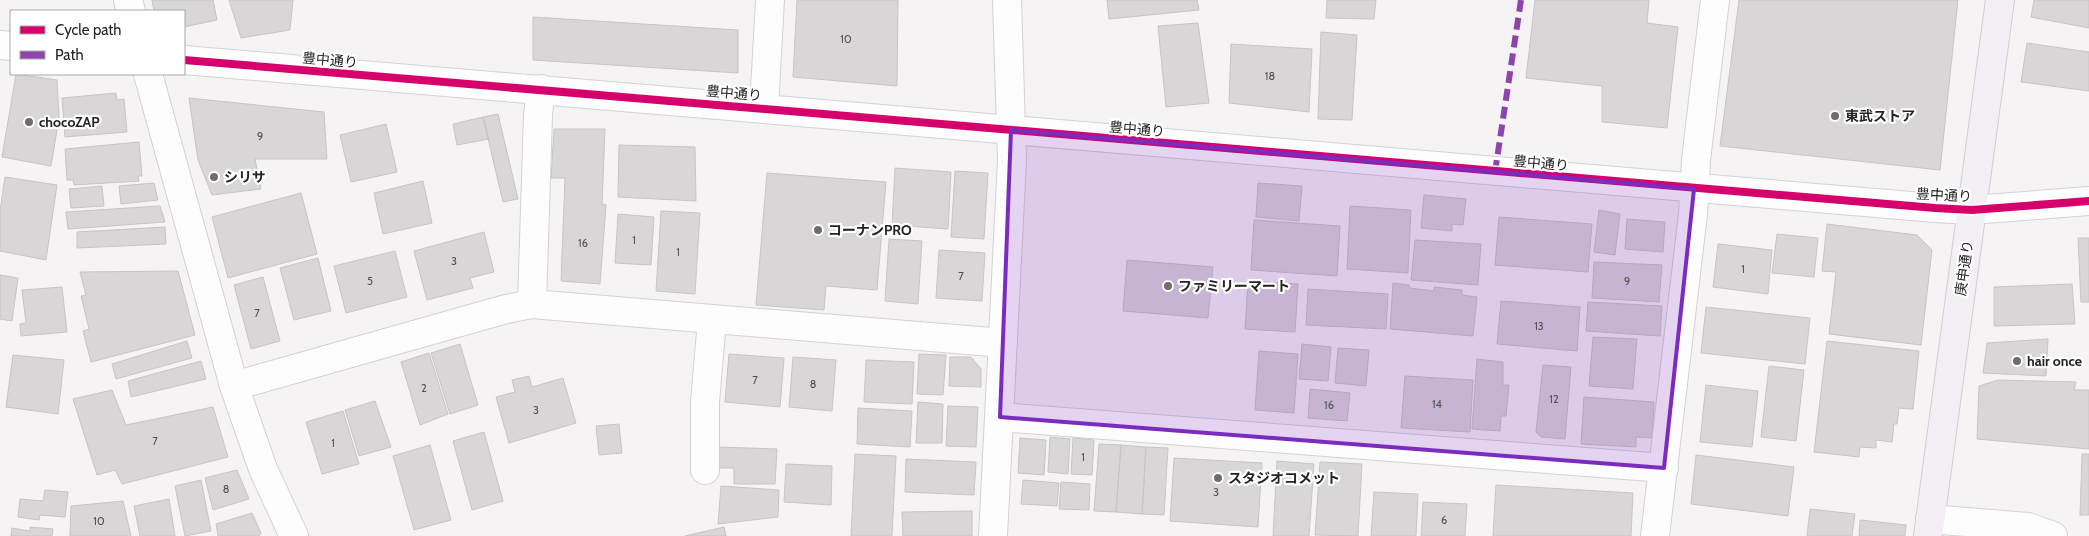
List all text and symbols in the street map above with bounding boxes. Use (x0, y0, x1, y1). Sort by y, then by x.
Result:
legend (10, 10, 185, 75)
text: Cycle path (55, 21, 121, 39)
house number: 10 (840, 32, 852, 46)
text: Path (55, 46, 84, 64)
street label: 豊中通り (301, 49, 359, 71)
house number: 18 (1265, 69, 1275, 83)
street label: 豊中通り (705, 82, 763, 104)
place label: 東武ストア (1845, 107, 1915, 125)
marker: 東武ストア (1829, 110, 1841, 122)
place label: chocoZAP (39, 113, 100, 131)
marker: chocoZAP (23, 116, 35, 128)
street label: 豊中通り (1108, 118, 1166, 140)
house number: 9 (257, 129, 263, 143)
street label: 豊中通り (1512, 152, 1570, 174)
place label: シリサ (224, 168, 266, 186)
marker: シリサ (208, 171, 220, 183)
street label: 豊中通り (1916, 185, 1972, 205)
place label: コーナンPRO (828, 221, 912, 239)
marker: コーナンPRO (812, 224, 824, 236)
house number: 1 (632, 233, 636, 247)
house number: 16 (578, 236, 588, 250)
street label: 庚申通り (1951, 239, 1977, 297)
house number: 1 (676, 245, 680, 259)
house number: 3 (451, 254, 457, 268)
house number: 1 (1741, 262, 1745, 276)
house number: 7 (958, 269, 964, 283)
house number: 5 (367, 274, 373, 288)
house number: 9 (1624, 274, 1630, 288)
place label: ファミリーマート (1178, 277, 1290, 295)
marker: ファミリーマート (1162, 280, 1174, 292)
house number: 7 (254, 306, 260, 320)
house number: 13 (1534, 319, 1544, 333)
place label: hair once (2027, 352, 2082, 370)
marker: hair once (2011, 355, 2023, 367)
house number: 7 (752, 373, 758, 387)
house number: 8 (810, 377, 816, 391)
house number: 2 (421, 381, 427, 395)
house number: 12 (1549, 392, 1559, 406)
house number: 14 (1432, 397, 1443, 411)
house number: 16 (1324, 398, 1334, 412)
house number: 3 (533, 403, 539, 417)
house number: 7 (152, 434, 158, 448)
house number: 1 (331, 436, 335, 450)
house number: 1 (1081, 450, 1085, 464)
place label: スタジオコメット (1228, 469, 1340, 487)
marker: スタジオコメット (1212, 472, 1224, 484)
house number: 8 (223, 482, 229, 496)
house number: 3 (1213, 485, 1219, 499)
house number: 6 (1441, 513, 1447, 527)
house number: 10 (93, 514, 105, 528)

